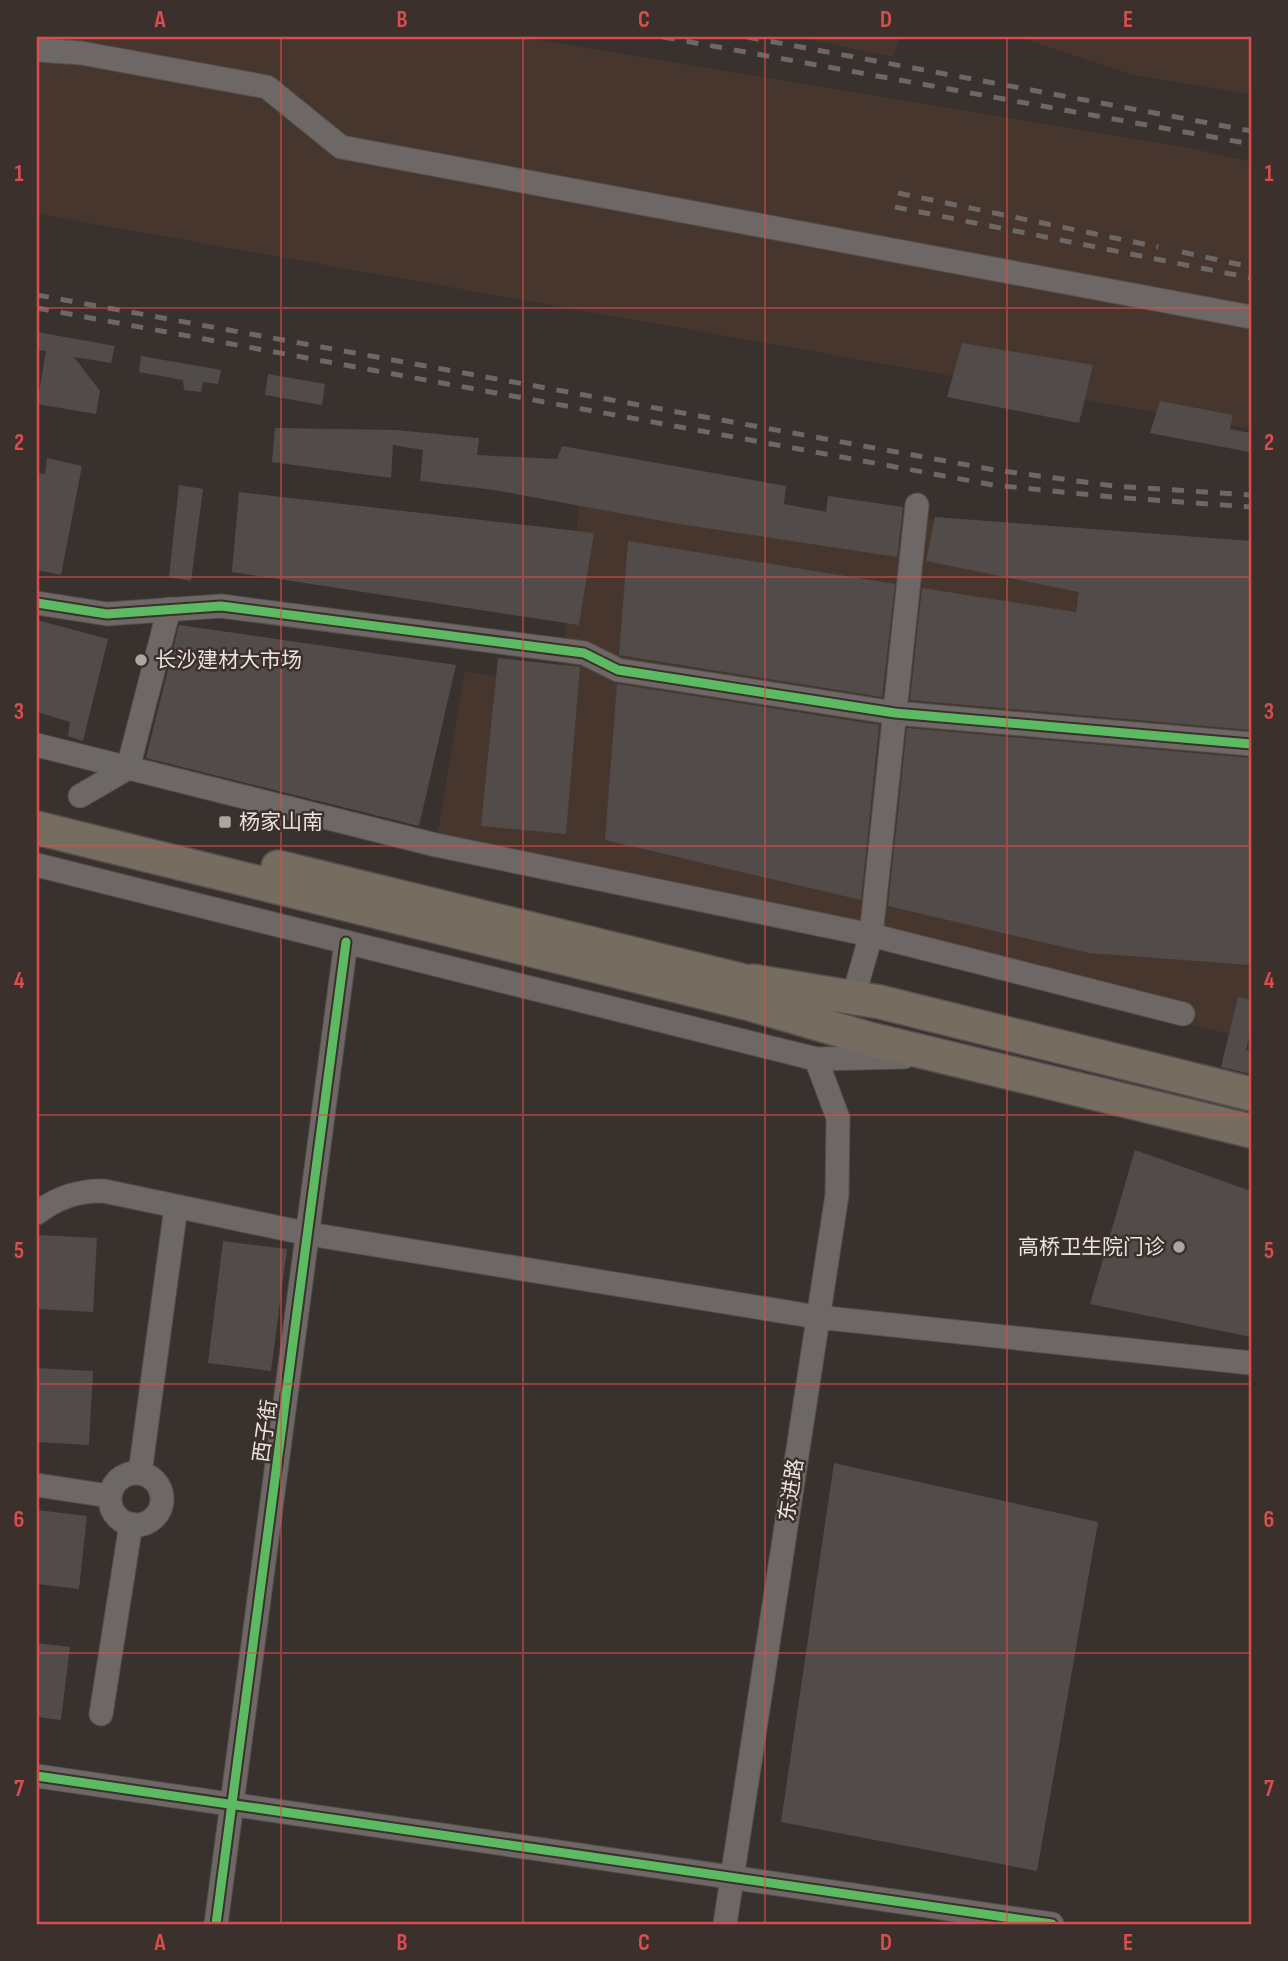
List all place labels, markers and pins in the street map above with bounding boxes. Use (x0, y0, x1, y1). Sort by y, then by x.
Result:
place label: 长沙建材大市场 (155, 648, 302, 673)
marker: 长沙建材大市场 (133, 652, 149, 668)
place label: 杨家山南 (239, 810, 323, 835)
marker: 杨家山南 (217, 814, 233, 830)
place label: 高桥卫生院门诊 (1018, 1235, 1165, 1260)
marker: 高桥卫生院门诊 (1171, 1239, 1187, 1255)

